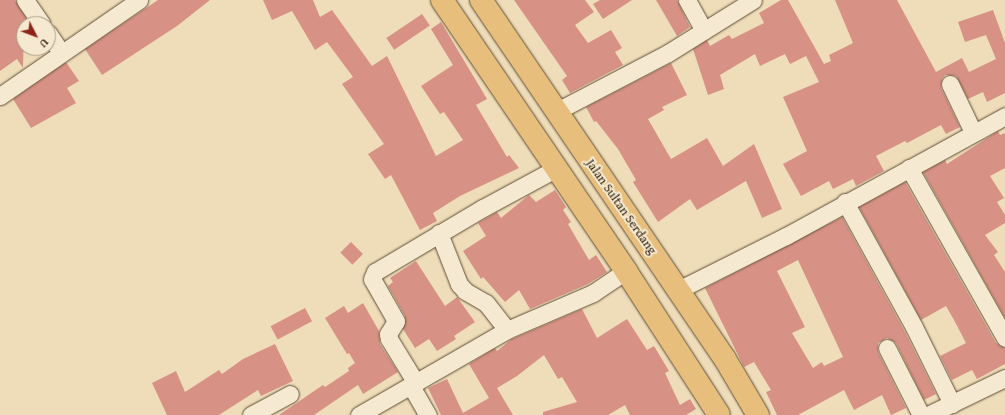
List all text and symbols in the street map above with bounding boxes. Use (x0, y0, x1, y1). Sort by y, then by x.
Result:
north arrow (16, 16, 56, 56)
text: U (36, 35, 53, 51)
street label: Jalan Sultan Serdang (582, 156, 660, 258)

